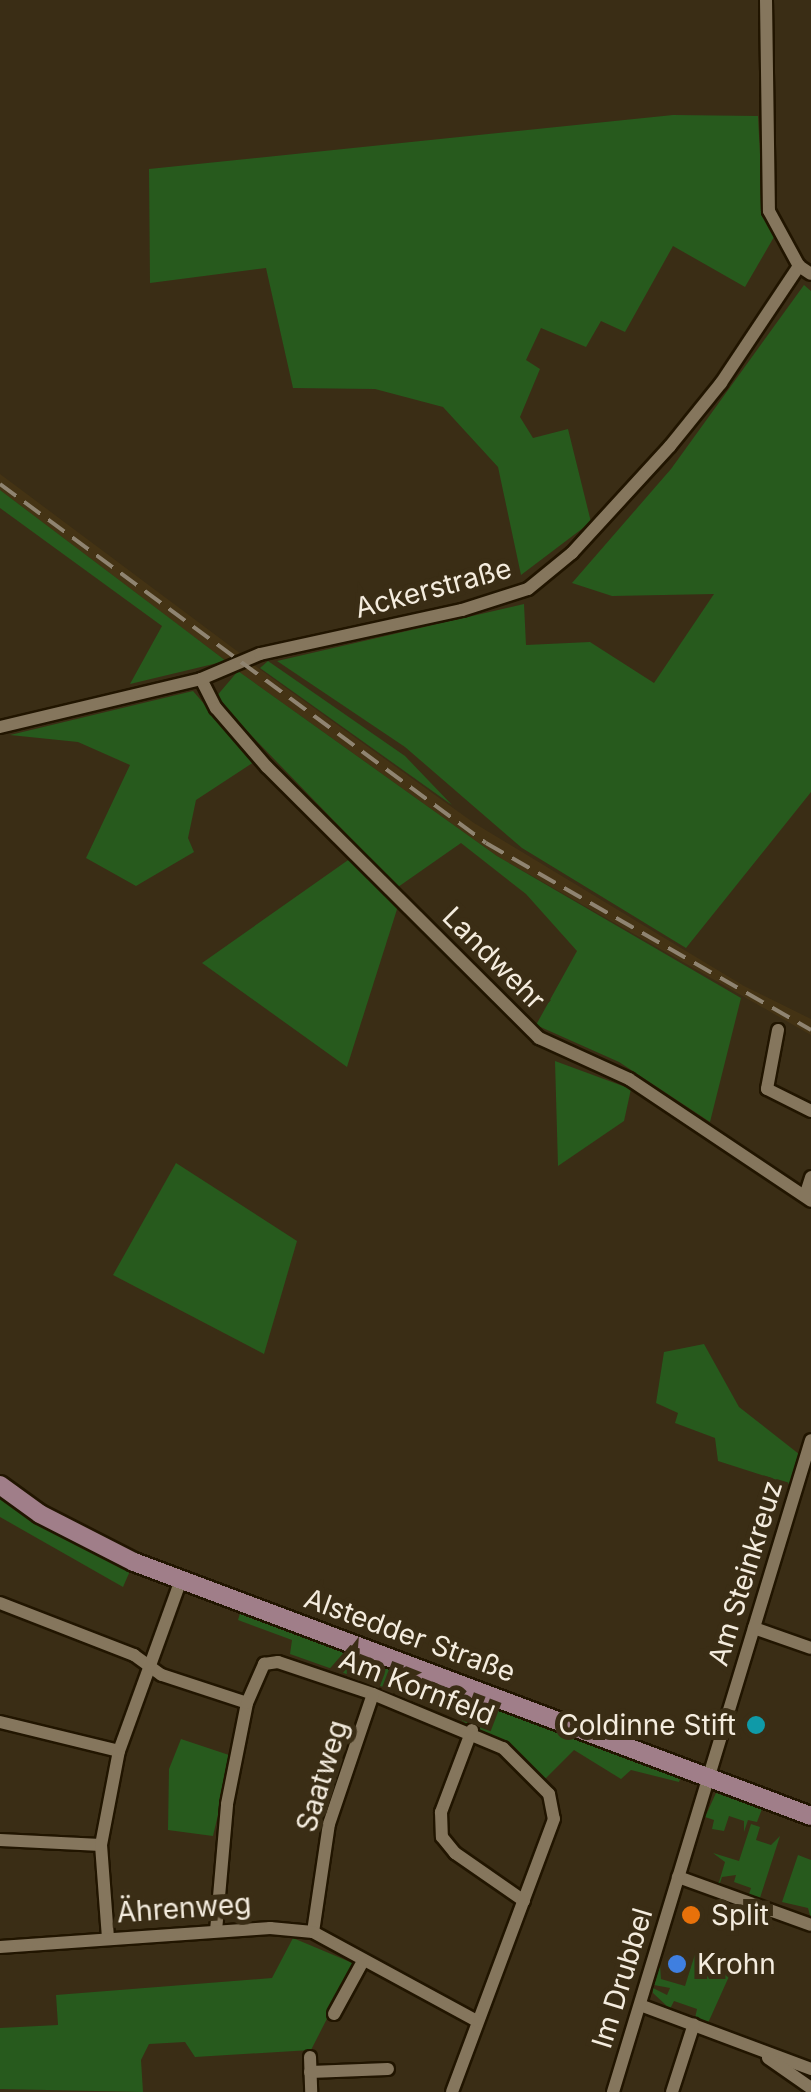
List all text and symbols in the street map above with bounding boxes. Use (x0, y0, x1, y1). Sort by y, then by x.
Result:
street label: Ackerstraße (351, 551, 515, 625)
street label: Landwehr (436, 900, 552, 1016)
street label: Am Steinkreuz (701, 1476, 789, 1670)
street label: Alstedder Straße (300, 1581, 520, 1689)
street label: Am Kornfeld (335, 1642, 499, 1732)
place label: Coldinne Stift (558, 1708, 736, 1742)
marker: Coldinne Stift (745, 1714, 767, 1736)
street label: Saatweg (289, 1716, 355, 1836)
street label: Ährenweg (116, 1887, 252, 1929)
place label: Split (711, 1898, 769, 1932)
street label: Im Drubbel (585, 1904, 659, 2052)
marker: Split (680, 1904, 702, 1926)
place label: Krohn (697, 1947, 776, 1981)
marker: Krohn (666, 1953, 688, 1975)

